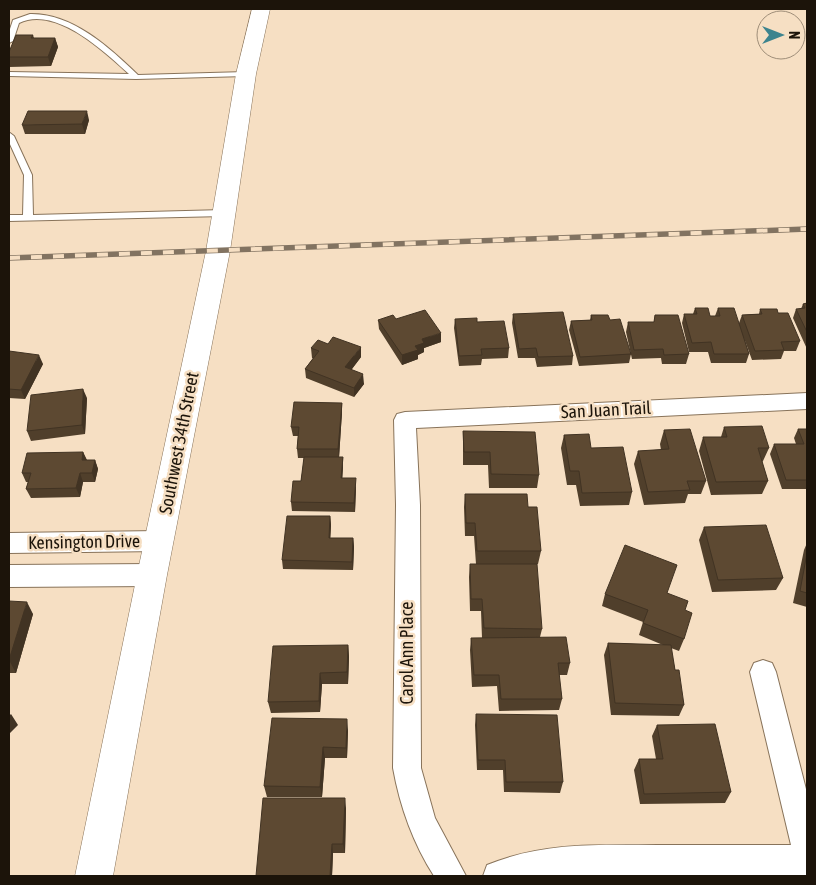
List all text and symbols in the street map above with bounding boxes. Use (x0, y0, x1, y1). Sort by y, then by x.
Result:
north arrow (756, 10, 806, 60)
text: N (786, 31, 802, 39)
street label: Southwest 34th Street (154, 370, 203, 516)
street label: San Juan Trail (560, 397, 652, 422)
street label: Kensington Drive (28, 530, 140, 553)
street label: Carol Ann Place (396, 601, 417, 705)

